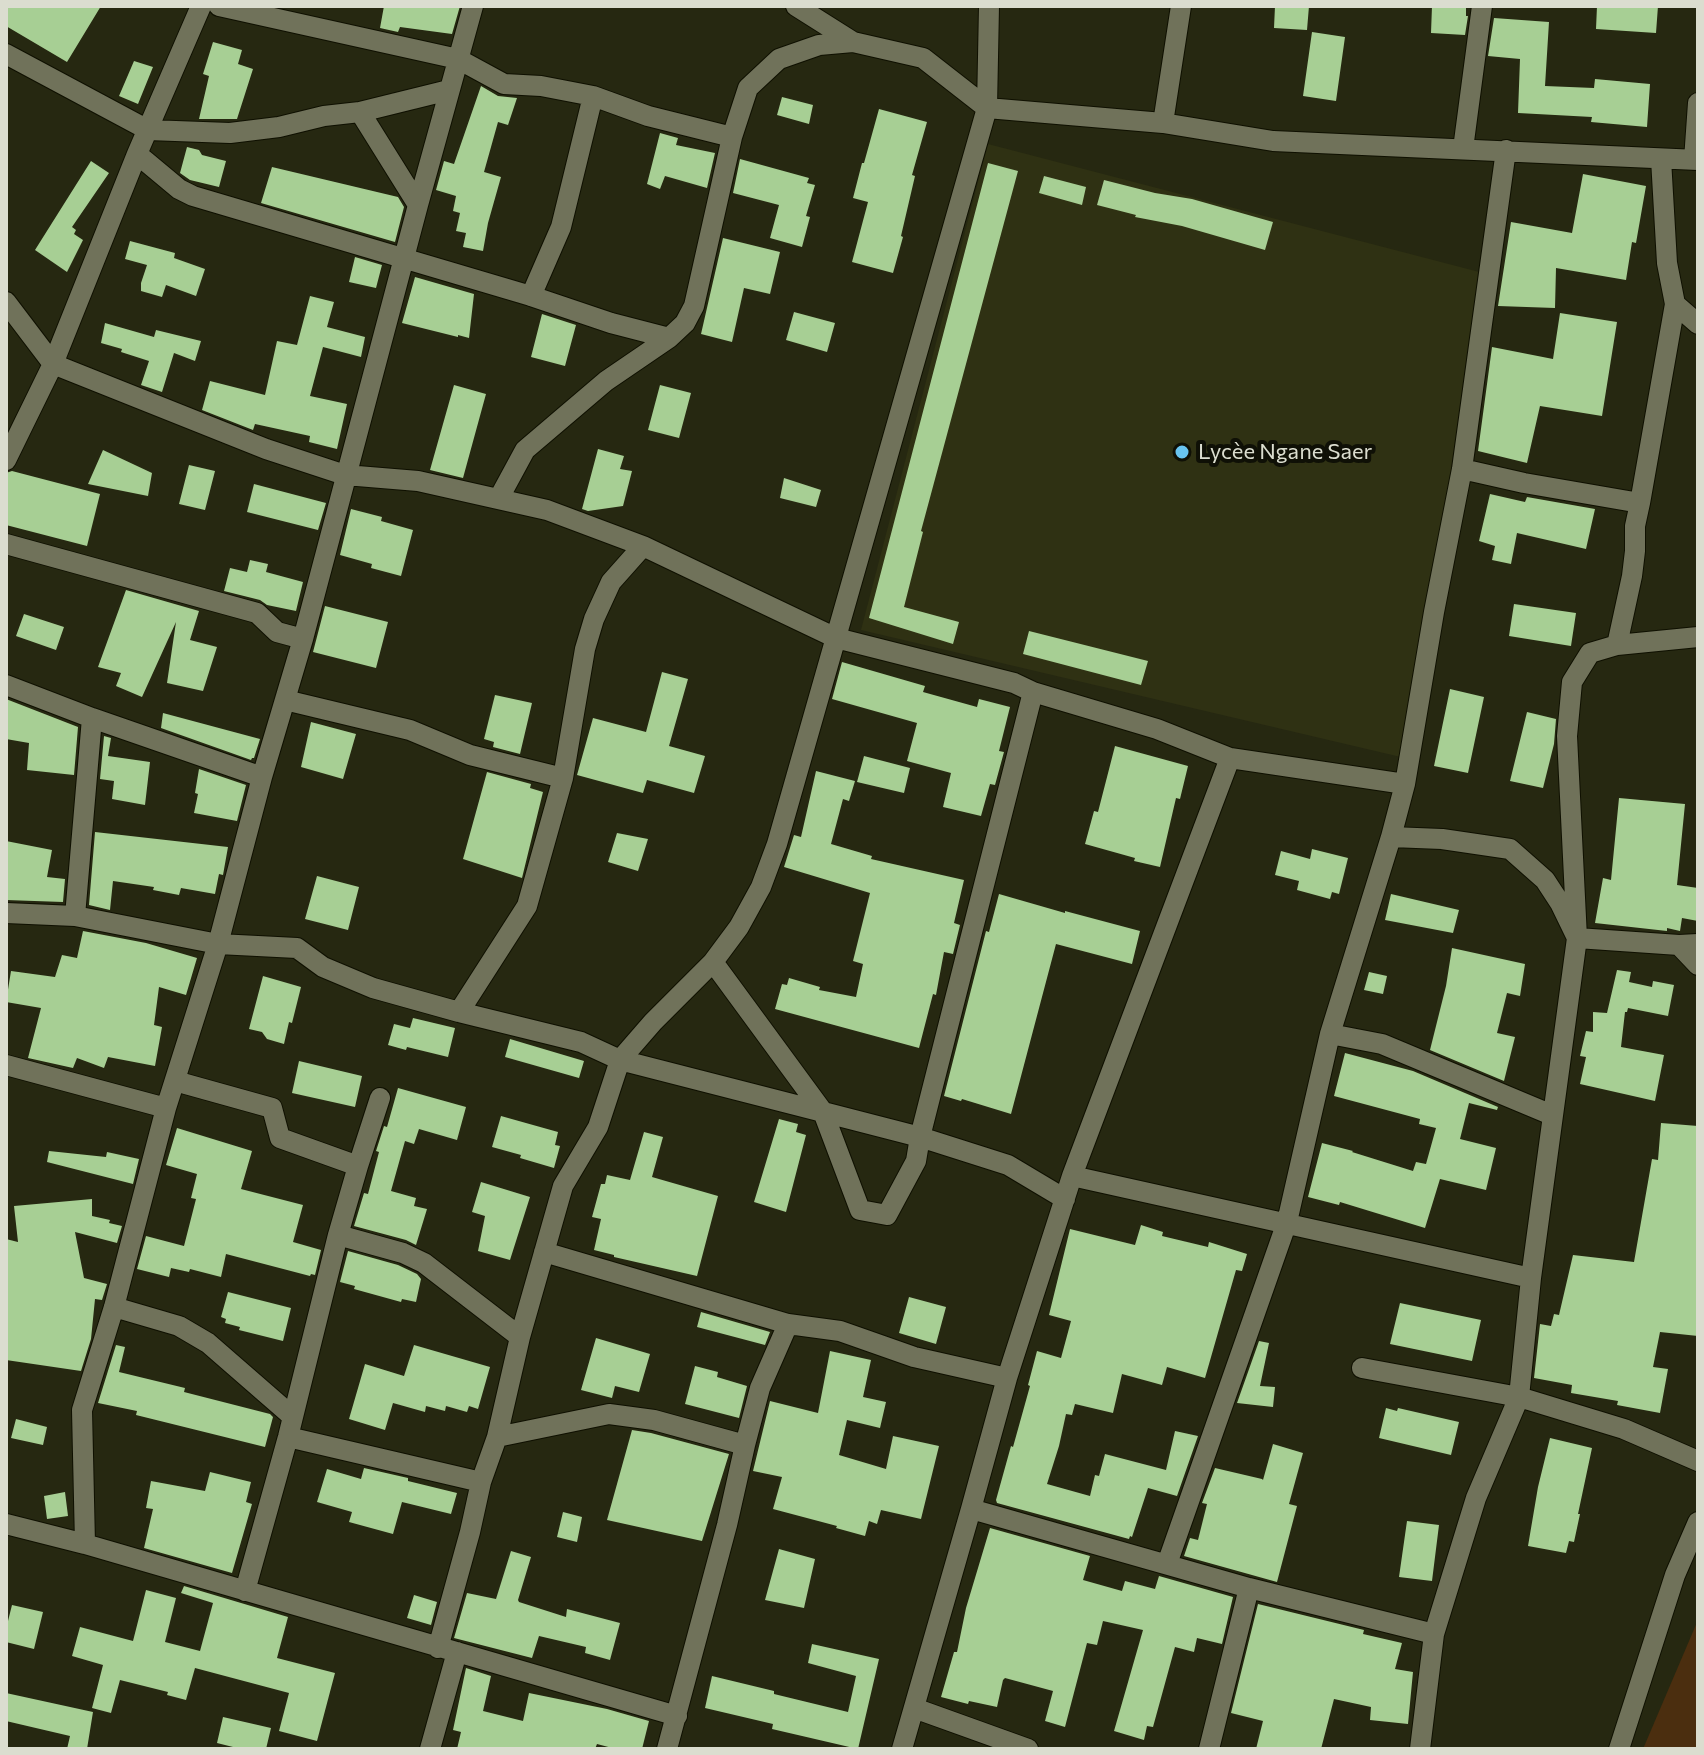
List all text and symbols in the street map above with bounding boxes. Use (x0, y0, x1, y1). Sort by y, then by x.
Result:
place label: Lycèe Ngane Saer (1198, 439, 1372, 465)
marker: Lycèe Ngane Saer (1173, 443, 1191, 461)

